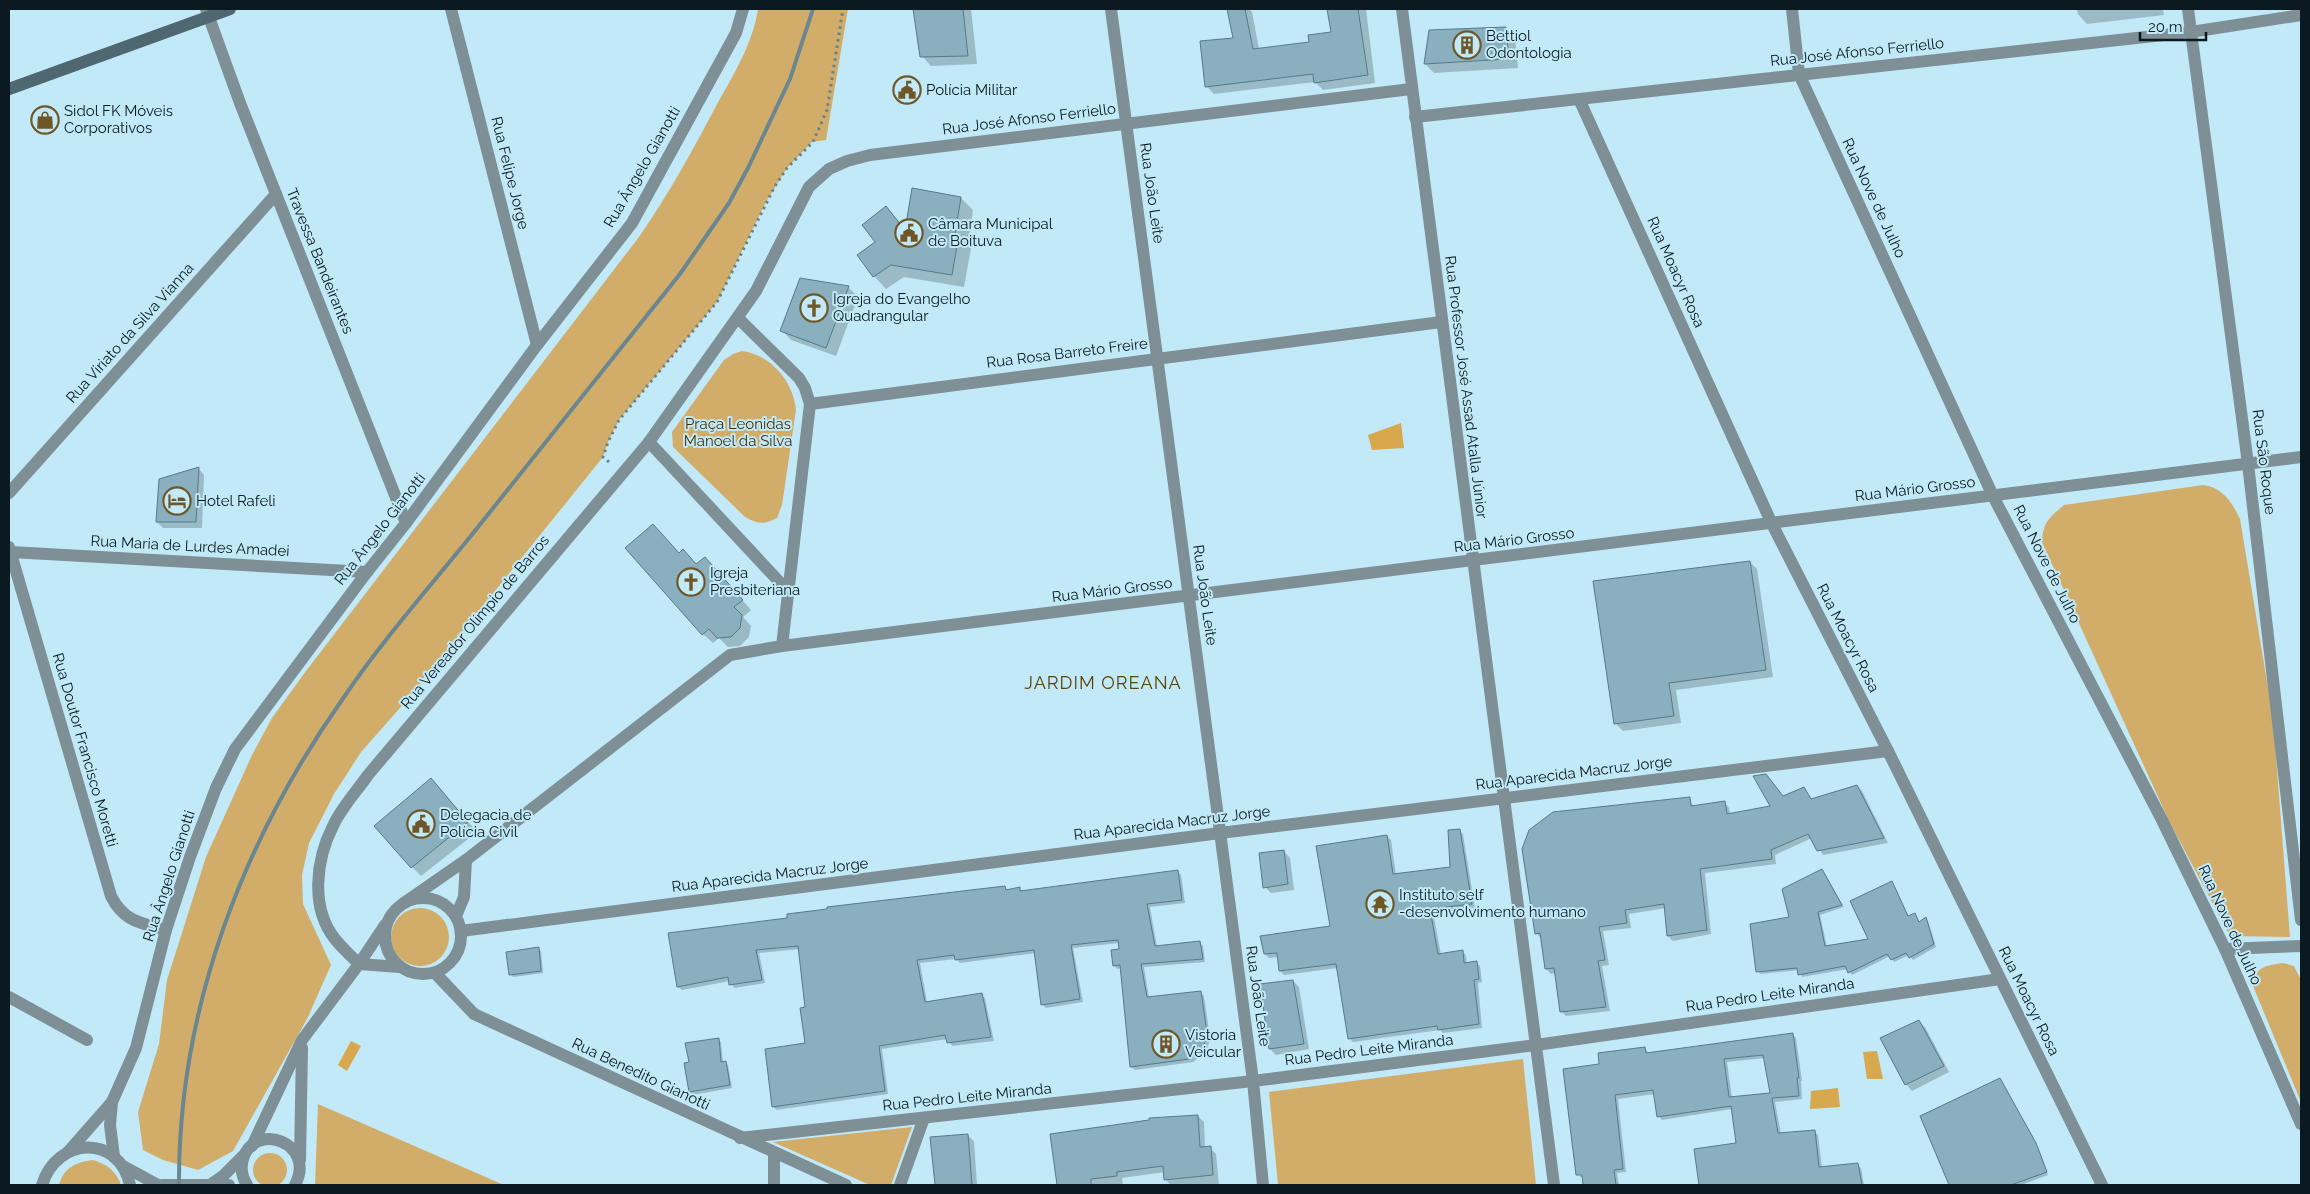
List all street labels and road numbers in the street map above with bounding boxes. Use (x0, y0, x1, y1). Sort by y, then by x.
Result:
street label: Rua José Afonso Ferriello (1769, 34, 1945, 70)
street label: Rua José Afonso Ferriello (941, 99, 1117, 139)
street label: Rua Ângelo Gianotti (600, 103, 684, 231)
street label: Rua Felipe Jorge (487, 115, 533, 231)
street label: Rua Nove de Julho (1838, 135, 1910, 261)
street label: Rua João Leite (1136, 141, 1168, 245)
street label: Travessa Bandeirantes (283, 186, 357, 336)
street label: Rua Moacyr Rosa (1643, 214, 1709, 330)
street label: Rua Professor José Assad Atalla Júnior (1441, 254, 1491, 520)
street label: Rua Viriato da Silva Vianna (62, 259, 198, 407)
street label: Rua Rosa Barreto Freire (985, 334, 1149, 372)
street label: Rua São Roque (2249, 408, 2279, 516)
street label: Rua Ângelo Gianotti (331, 469, 429, 589)
street label: Rua Mário Grosso (1854, 473, 1976, 505)
street label: Rua Nove de Julho (2009, 502, 2085, 626)
street label: Rua Mário Grosso (1453, 524, 1575, 556)
street label: Rua Vereador Olímpio de Barros (397, 531, 553, 713)
street label: Rua Maria de Lurdes Amadei (90, 532, 290, 560)
street label: Rua João Leite (1189, 543, 1221, 647)
street label: Rua Mário Grosso (1051, 574, 1173, 606)
street label: Rua Moacyr Rosa (1813, 581, 1883, 695)
street label: Rua Doutor Francisco Moretti (49, 651, 121, 849)
street label: Rua Aparecida Macruz Jorge (1475, 752, 1674, 794)
street label: Rua Aparecida Macruz Jorge (1073, 802, 1272, 844)
street label: Rua Ângelo Gianotti (139, 808, 199, 944)
street label: Rua Aparecida Macruz Jorge (671, 854, 870, 896)
street label: Rua Nove de Julho (2194, 862, 2266, 988)
street label: Rua Moacyr Rosa (1995, 943, 2063, 1059)
street label: Rua João Leite (1242, 944, 1274, 1048)
street label: Rua Pedro Leite Miranda (1685, 974, 1855, 1016)
street label: Rua Pedro Leite Miranda (1284, 1031, 1454, 1069)
street label: Rua Benedito Gianotti (569, 1034, 713, 1114)
street label: Rua Pedro Leite Miranda (882, 1079, 1052, 1115)

